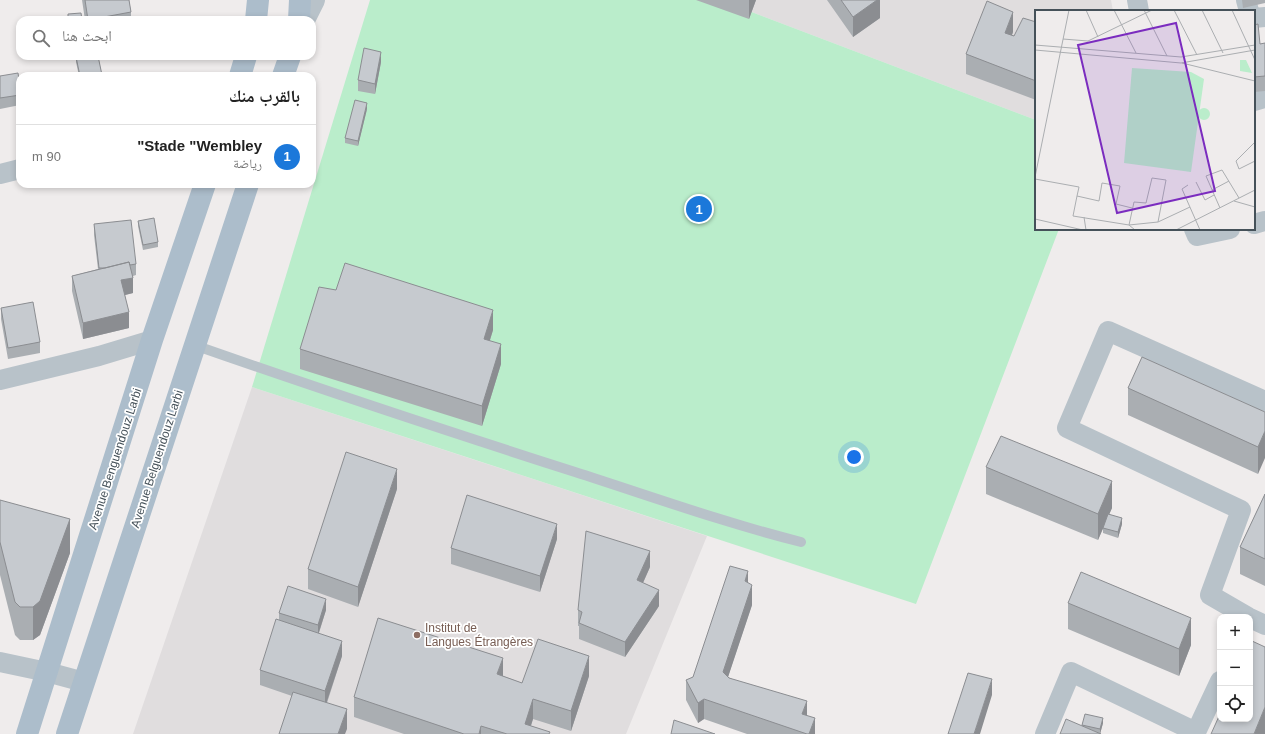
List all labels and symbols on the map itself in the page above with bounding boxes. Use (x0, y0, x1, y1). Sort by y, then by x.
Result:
inset map (1035, 10, 1255, 230)
pin: 1 (686, 194, 712, 224)
street label: Avenue Benguendouz Larbi (85, 387, 145, 531)
street label: Avenue Belguendouz Larbi (128, 388, 186, 530)
your location (844, 447, 864, 467)
place label: Institut de Langues Étrangères (425, 621, 533, 649)
marker: Institut de Langues Étrangères (412, 630, 422, 640)

